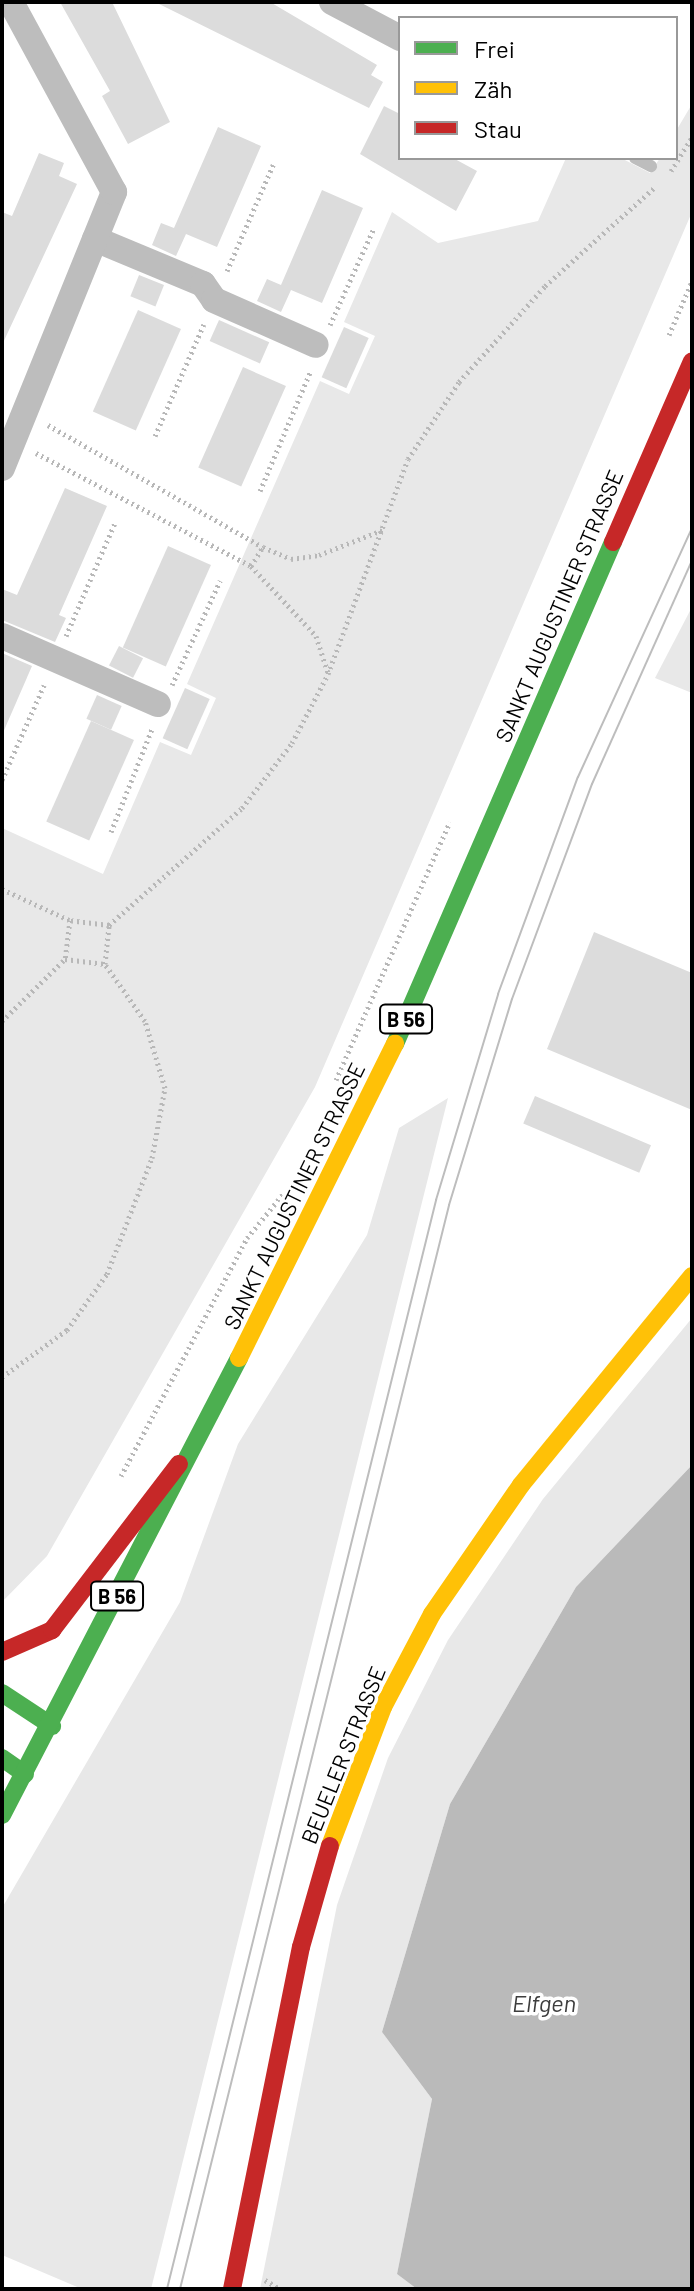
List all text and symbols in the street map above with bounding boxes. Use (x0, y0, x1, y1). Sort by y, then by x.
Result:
legend (398, 16, 678, 160)
text: Frei (474, 34, 515, 63)
text: Zäh (474, 74, 512, 103)
text: Stau (474, 114, 522, 143)
street label: SANKT AUGUSTINER STRASSE (490, 466, 628, 746)
road number: B 56 (378, 1003, 434, 1035)
street label: SANKT AUGUSTINER STRASSE (218, 1058, 370, 1334)
road number: B 56 (89, 1580, 145, 1612)
street label: BEUELER STRASSE (295, 1662, 391, 1848)
water label: Elfgen (512, 1989, 576, 2017)

